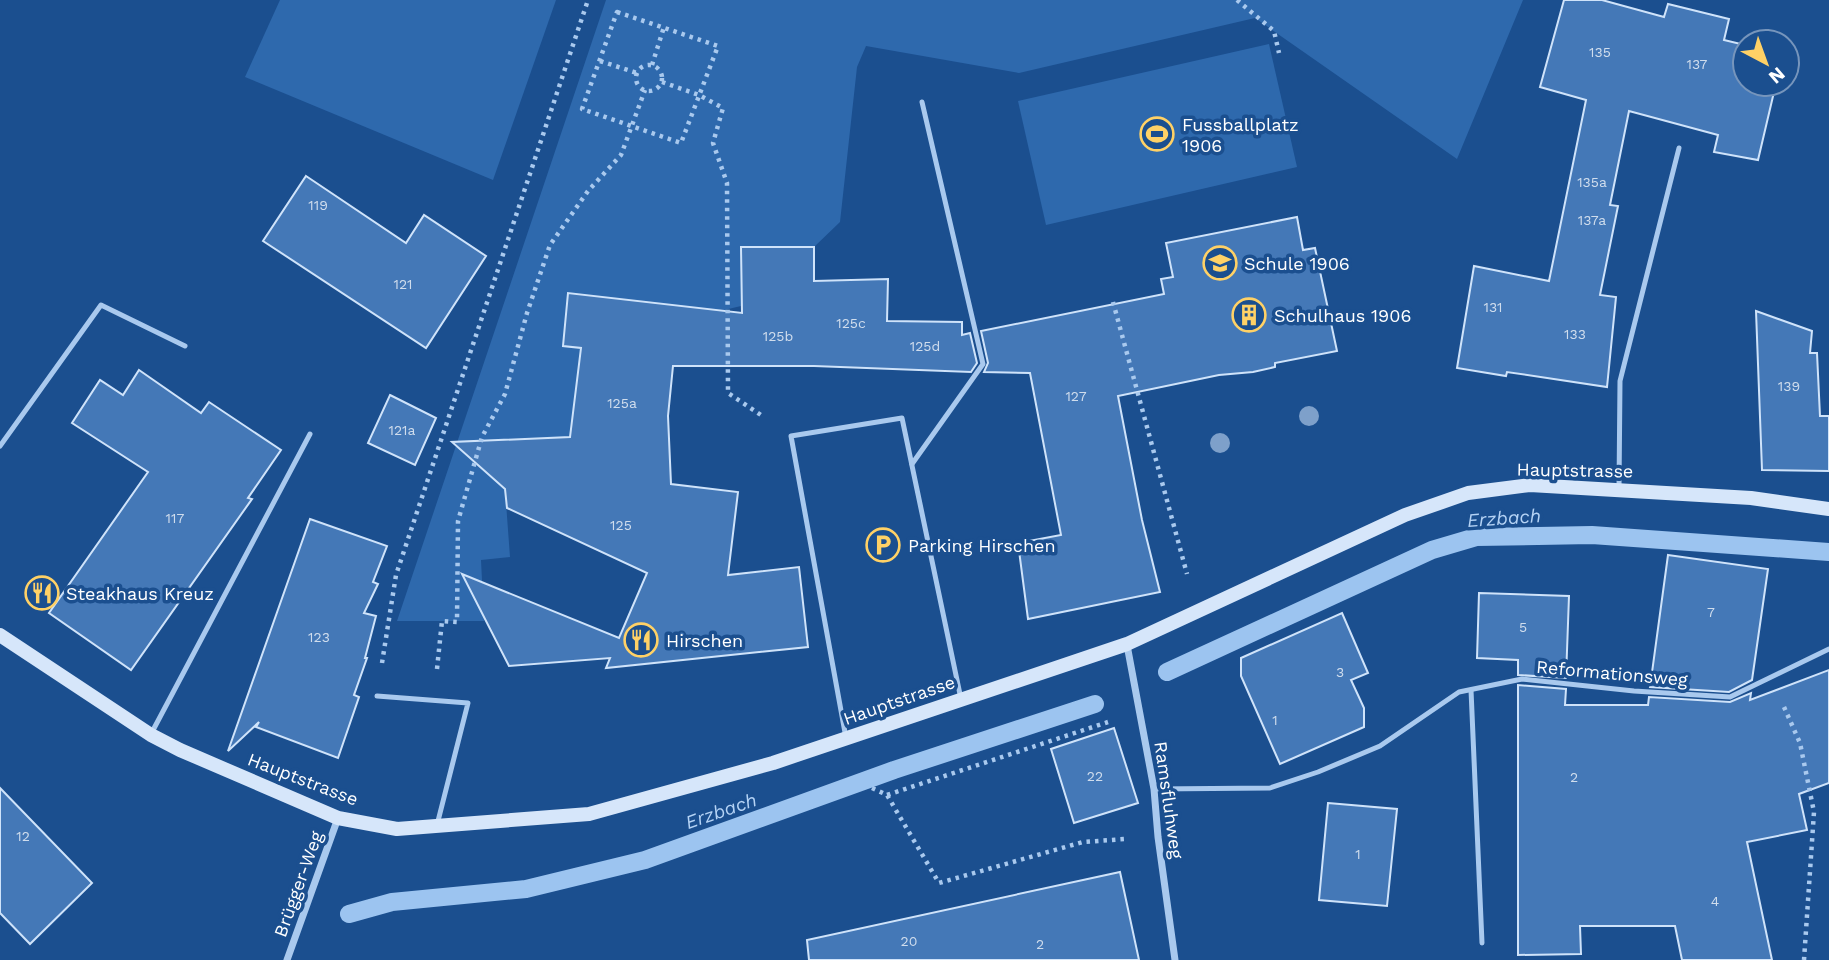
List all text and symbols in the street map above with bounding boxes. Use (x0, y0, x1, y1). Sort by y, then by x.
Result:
north arrow (1731, 28, 1801, 98)
house number: 135 (1589, 44, 1611, 60)
house number: 137 (1687, 56, 1708, 72)
text: N (1764, 62, 1790, 89)
place label: Fussballplatz 1906 (1182, 114, 1299, 156)
sports icon: Fussballplatz 1906 (1138, 115, 1176, 153)
house number: 135a (1577, 174, 1607, 190)
house number: 119 (308, 197, 328, 213)
house number: 137a (1578, 212, 1606, 228)
school or university icon: Schule 1906 (1201, 244, 1239, 282)
place label: Schule 1906 (1244, 253, 1350, 274)
house number: 121 (393, 276, 413, 292)
building icon: Schulhaus 1906 (1230, 296, 1268, 334)
house number: 131 (1483, 299, 1503, 315)
place label: Schulhaus 1906 (1274, 305, 1411, 326)
house number: 125c (836, 315, 866, 331)
house number: 133 (1564, 326, 1586, 342)
house number: 125b (763, 328, 793, 344)
house number: 125d (910, 338, 940, 354)
house number: 139 (1778, 378, 1800, 394)
house number: 127 (1065, 388, 1087, 404)
house number: 125a (607, 395, 637, 411)
house number: 121a (388, 422, 416, 438)
street label: Hauptstrasse (1516, 458, 1634, 482)
water label: Erzbach (1466, 504, 1542, 532)
house number: 117 (166, 510, 185, 526)
house number: 125 (610, 517, 632, 533)
parking icon: Parking Hirschen (864, 526, 902, 564)
place label: Parking Hirschen (908, 535, 1056, 556)
restaurant icon: Steakhaus Kreuz (23, 574, 61, 612)
place label: Steakhaus Kreuz (66, 583, 214, 604)
house number: 7 (1707, 604, 1715, 620)
house number: 5 (1519, 619, 1527, 635)
restaurant icon: Hirschen (622, 621, 660, 659)
house number: 123 (308, 629, 330, 645)
place label: Hirschen (666, 630, 743, 651)
street label: Reformationsweg (1535, 656, 1689, 690)
house number: 3 (1336, 664, 1344, 680)
street label: Hauptstrasse (840, 671, 958, 729)
house number: 1 (1272, 712, 1278, 728)
street label: Ramsfluhweg (1150, 740, 1188, 860)
street label: Hauptstrasse (245, 748, 361, 810)
house number: 22 (1087, 768, 1103, 784)
house number: 2 (1570, 769, 1578, 785)
water label: Erzbach (682, 788, 760, 834)
house number: 12 (16, 828, 30, 844)
street label: Brügger-Weg (269, 828, 327, 940)
house number: 1 (1355, 846, 1361, 862)
house number: 4 (1711, 893, 1719, 909)
house number: 20 (901, 933, 917, 949)
house number: 2 (1036, 936, 1044, 952)

